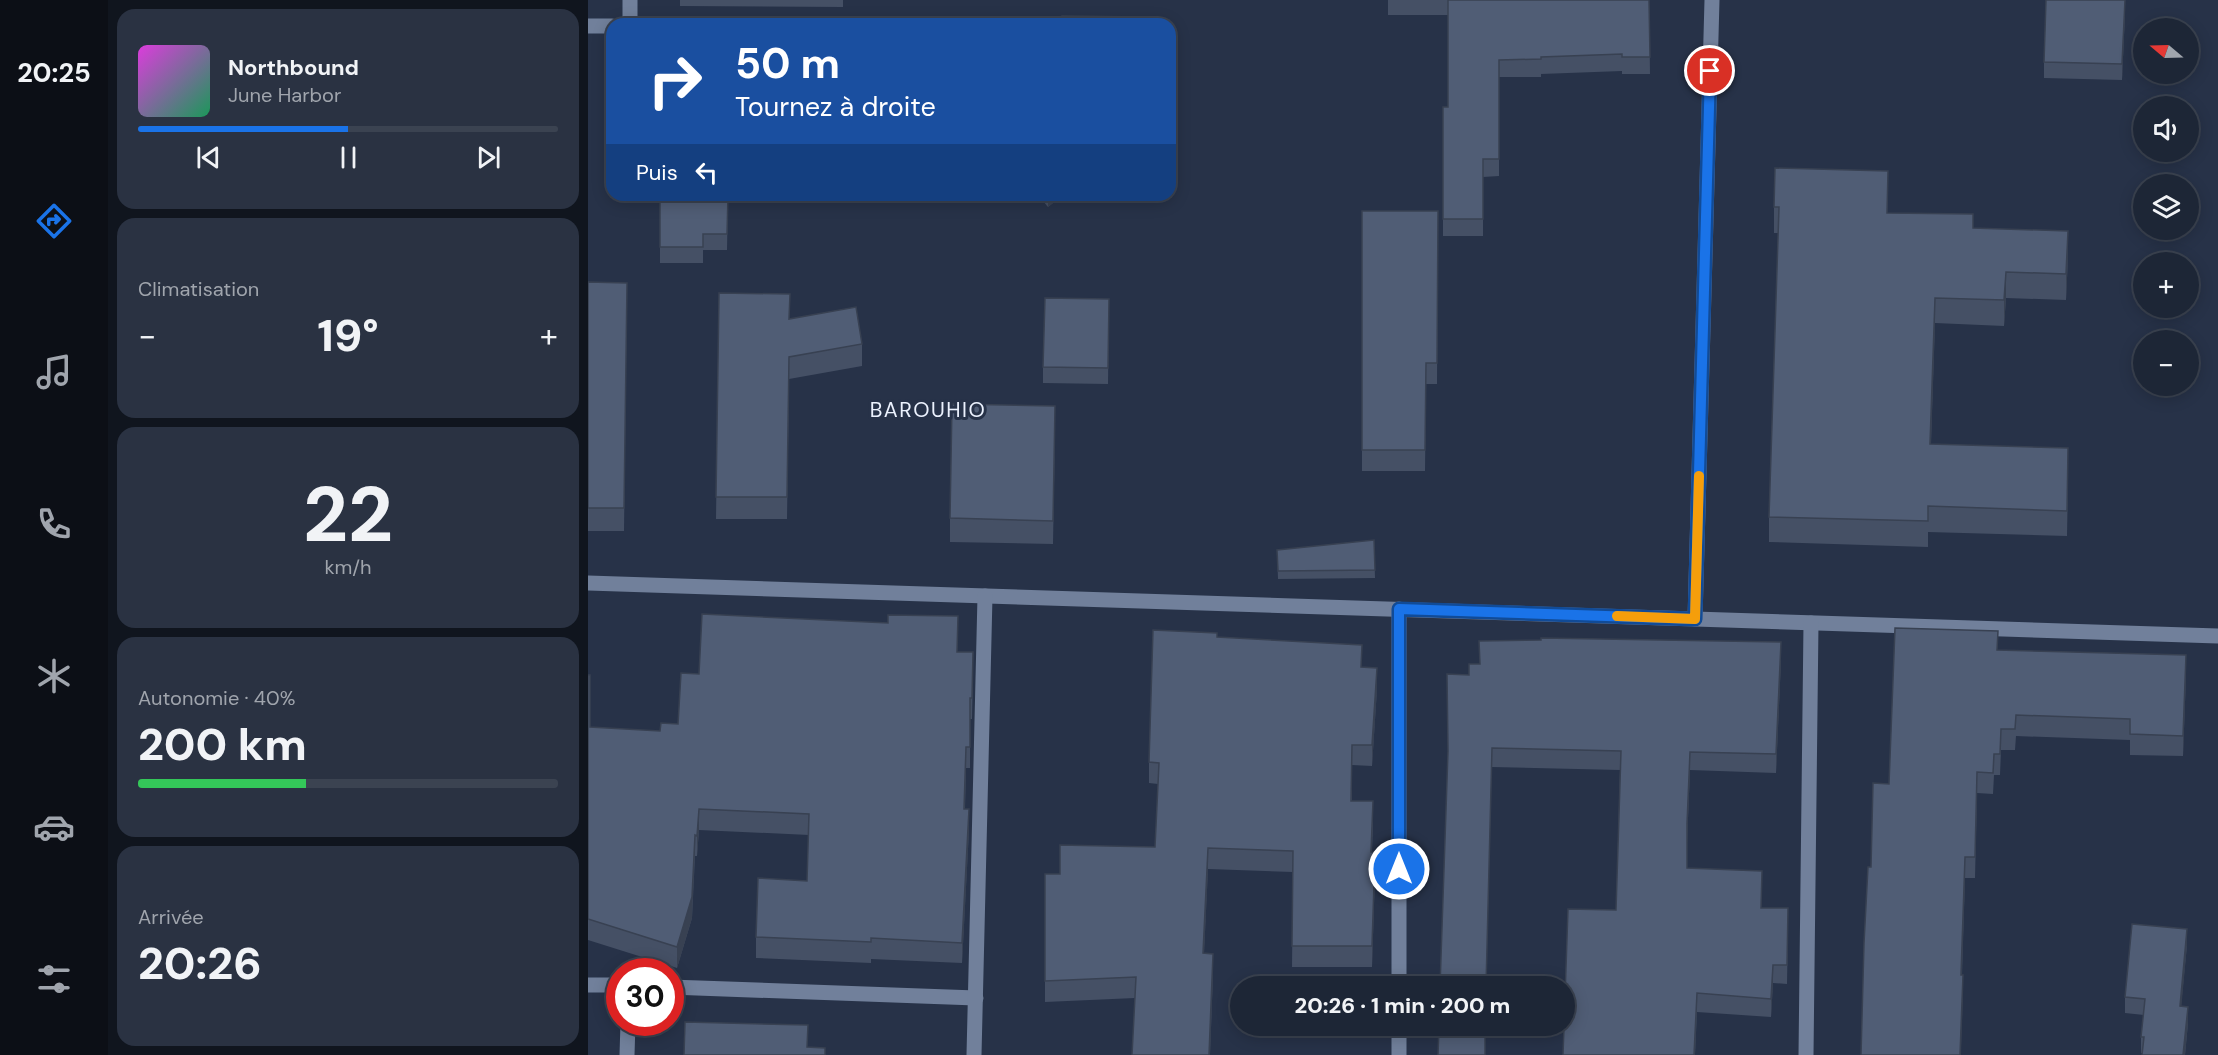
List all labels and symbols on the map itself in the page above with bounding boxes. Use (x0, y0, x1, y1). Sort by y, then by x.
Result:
north arrow (2133, 18, 2199, 84)
pin (1684, 45, 1735, 96)
district label: BAROUHIO (870, 396, 986, 424)
position arrow (1367, 837, 1431, 901)
speed limit sign: 30 (606, 958, 684, 1036)

